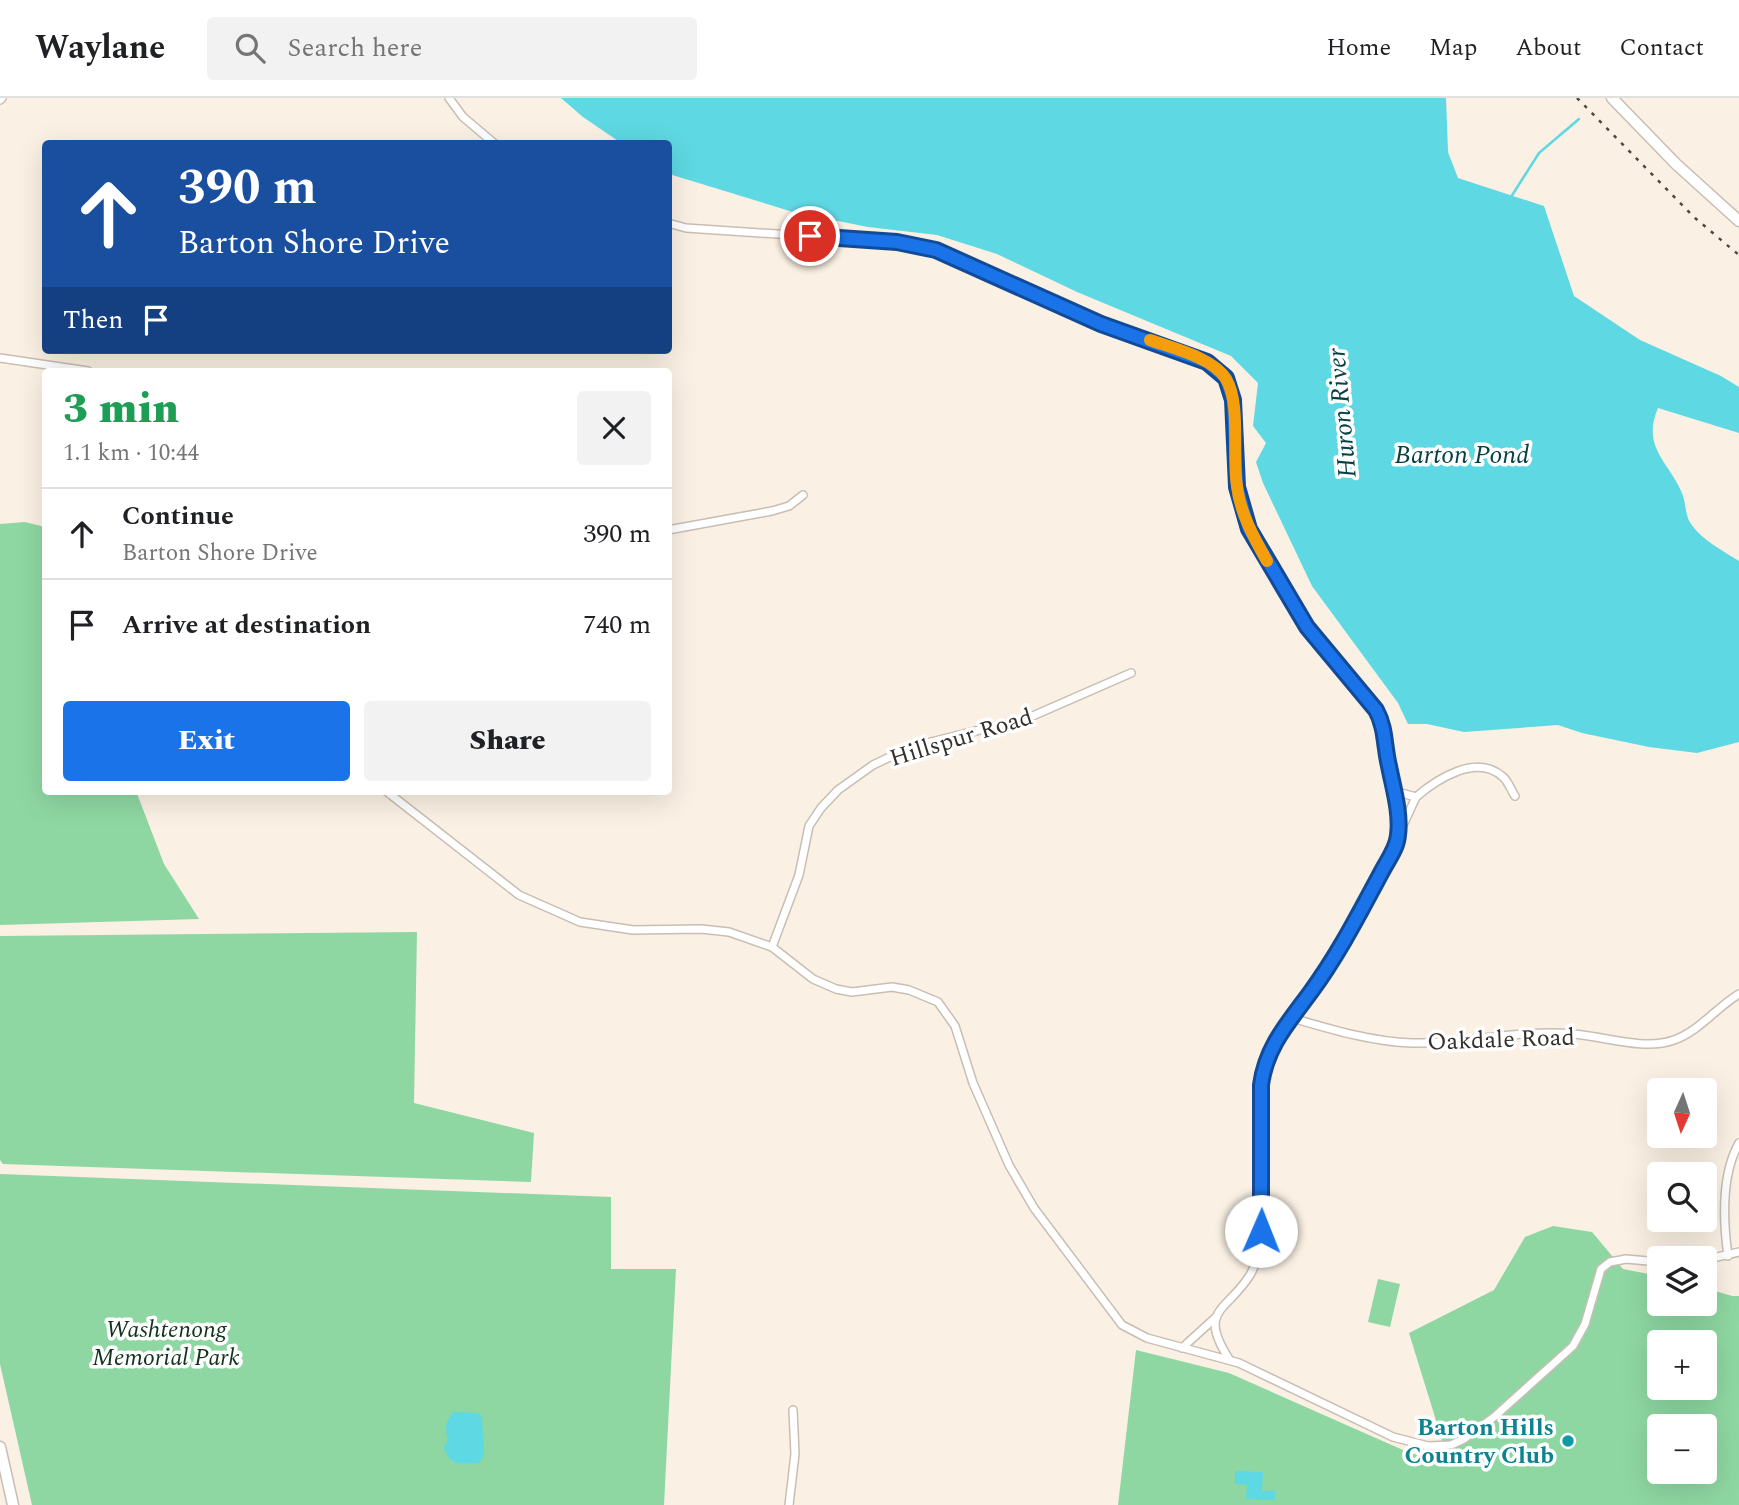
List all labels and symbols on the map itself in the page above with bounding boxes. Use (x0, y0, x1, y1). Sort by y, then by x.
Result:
pin (780, 206, 840, 266)
water label: Huron River (1316, 345, 1368, 479)
water label: Barton Pond (1394, 435, 1530, 475)
street label: Hillspur Road (885, 699, 1037, 777)
street label: Oakdale Road (1427, 1019, 1575, 1061)
north arrow (1647, 1078, 1717, 1148)
position arrow (1224, 1194, 1298, 1268)
park label: Washtenong Memorial Park (92, 1312, 240, 1376)
place label: Barton Hills Country Club (1405, 1410, 1554, 1474)
marker: Barton Hills Country Club (1560, 1433, 1576, 1449)

